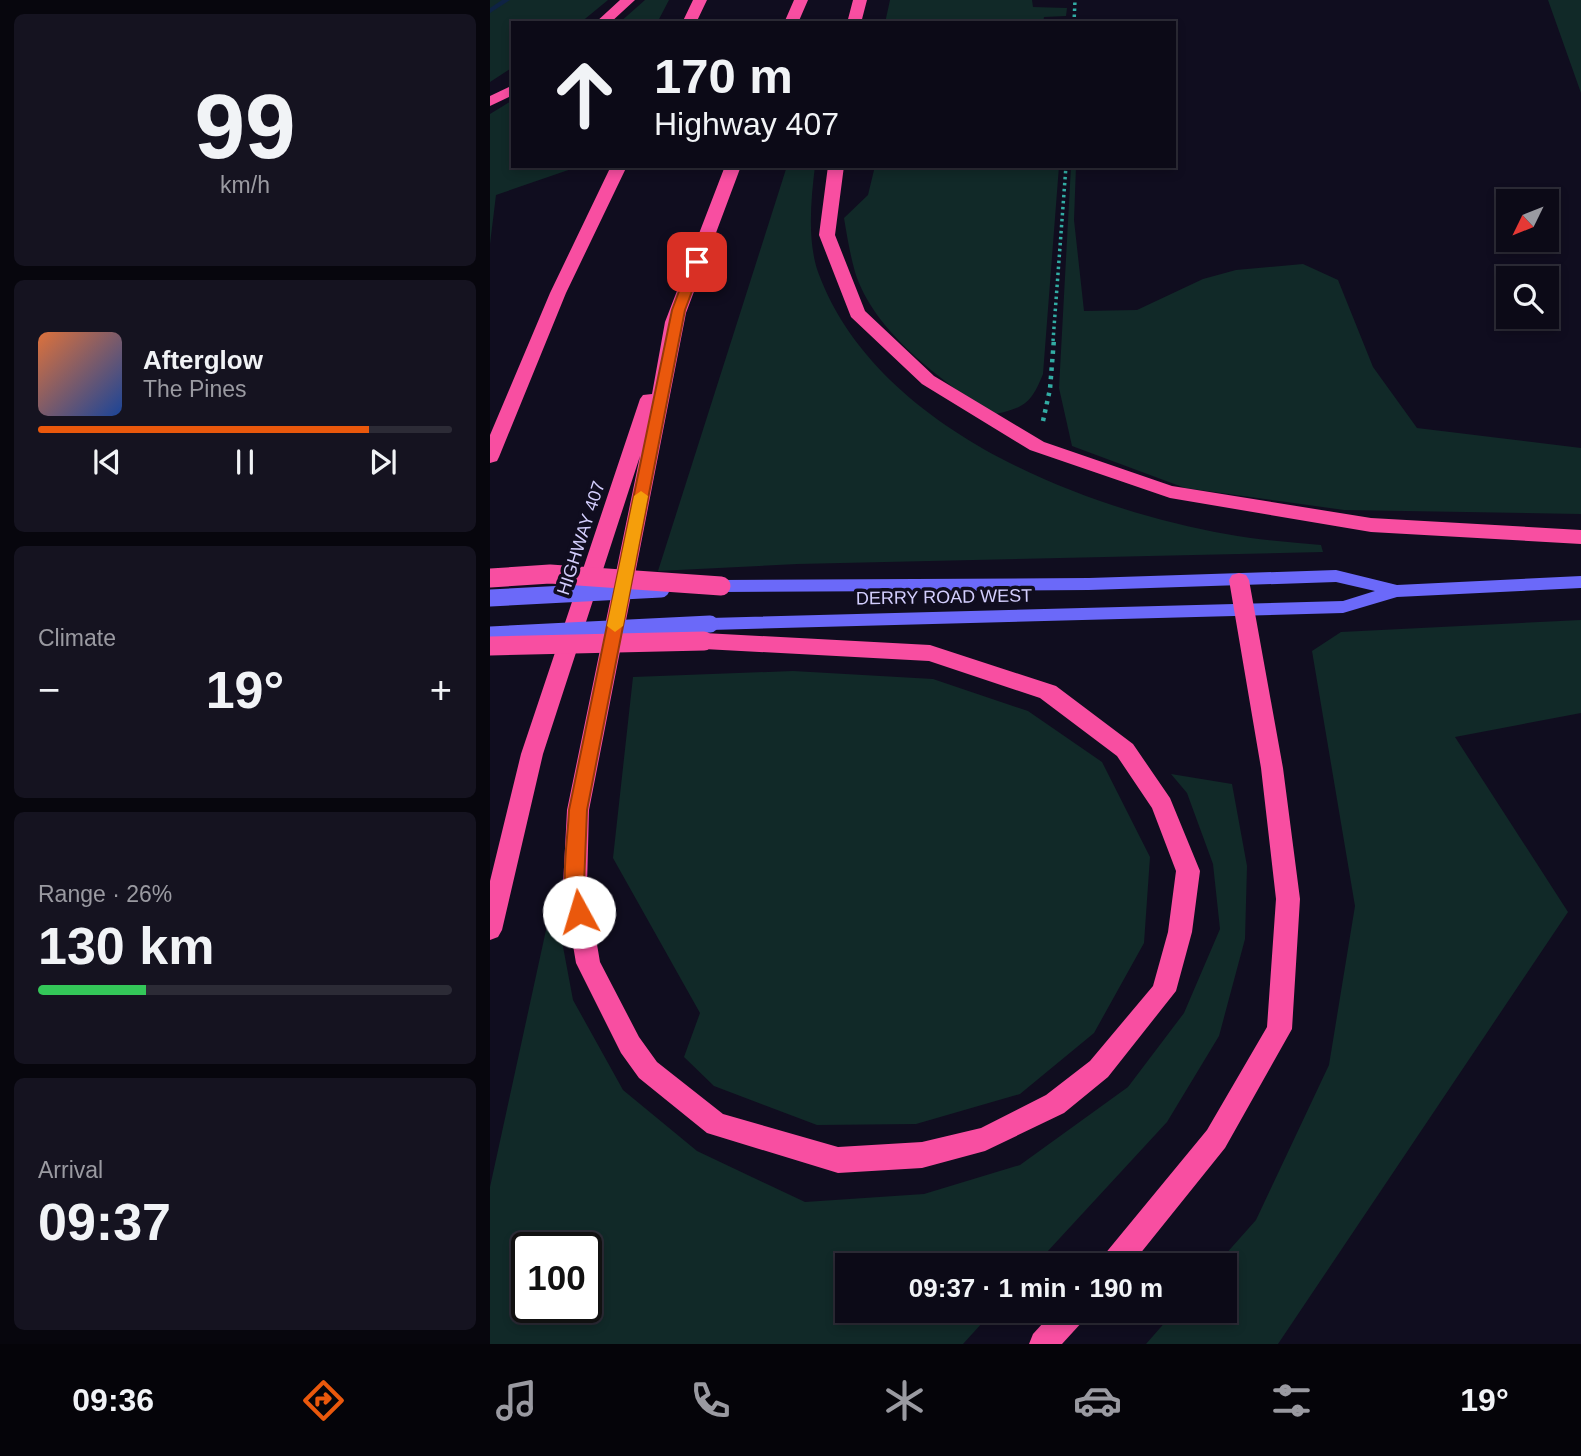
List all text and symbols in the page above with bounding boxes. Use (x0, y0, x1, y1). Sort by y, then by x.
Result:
icon: ahead (539, 49, 630, 140)
text: 170 m (654, 49, 793, 103)
text: 99 (194, 76, 296, 177)
text: Highway 407 (654, 106, 839, 142)
text: km/h (220, 172, 270, 198)
north arrow (1496, 189, 1559, 252)
map controls (1496, 189, 1559, 329)
pin (667, 232, 727, 292)
icon: arrive (678, 243, 716, 281)
button: search (1496, 266, 1559, 329)
text: Afterglow (143, 345, 263, 375)
text: The Pines (143, 376, 247, 402)
icon: previous (88, 443, 126, 481)
icon: pause (226, 443, 264, 481)
icon: next (364, 443, 402, 481)
street label: HIGHWAY 407 (553, 478, 609, 598)
street label: DERRY ROAD WEST (856, 585, 1032, 609)
text: Climate (38, 625, 116, 651)
text: 19° (206, 661, 284, 719)
text: − (38, 669, 60, 711)
text: + (430, 669, 452, 711)
position arrow (542, 875, 616, 949)
text: Range · 26% (38, 881, 172, 907)
text: 130 km (38, 917, 214, 975)
text: Arrival (38, 1157, 103, 1183)
text: 09:37 (38, 1193, 171, 1251)
speed limit sign: 100 (511, 1232, 602, 1323)
text: 09:37 · 1 min · 190 m (909, 1273, 1163, 1303)
icon: directions (299, 1376, 348, 1425)
icon: music (492, 1376, 541, 1425)
icon: phone (686, 1376, 735, 1425)
icon: climate (880, 1376, 929, 1425)
icon: car (1073, 1376, 1122, 1425)
icon: filters (1267, 1376, 1316, 1425)
text: 09:36 (72, 1382, 154, 1418)
text: 19° (1460, 1382, 1509, 1418)

